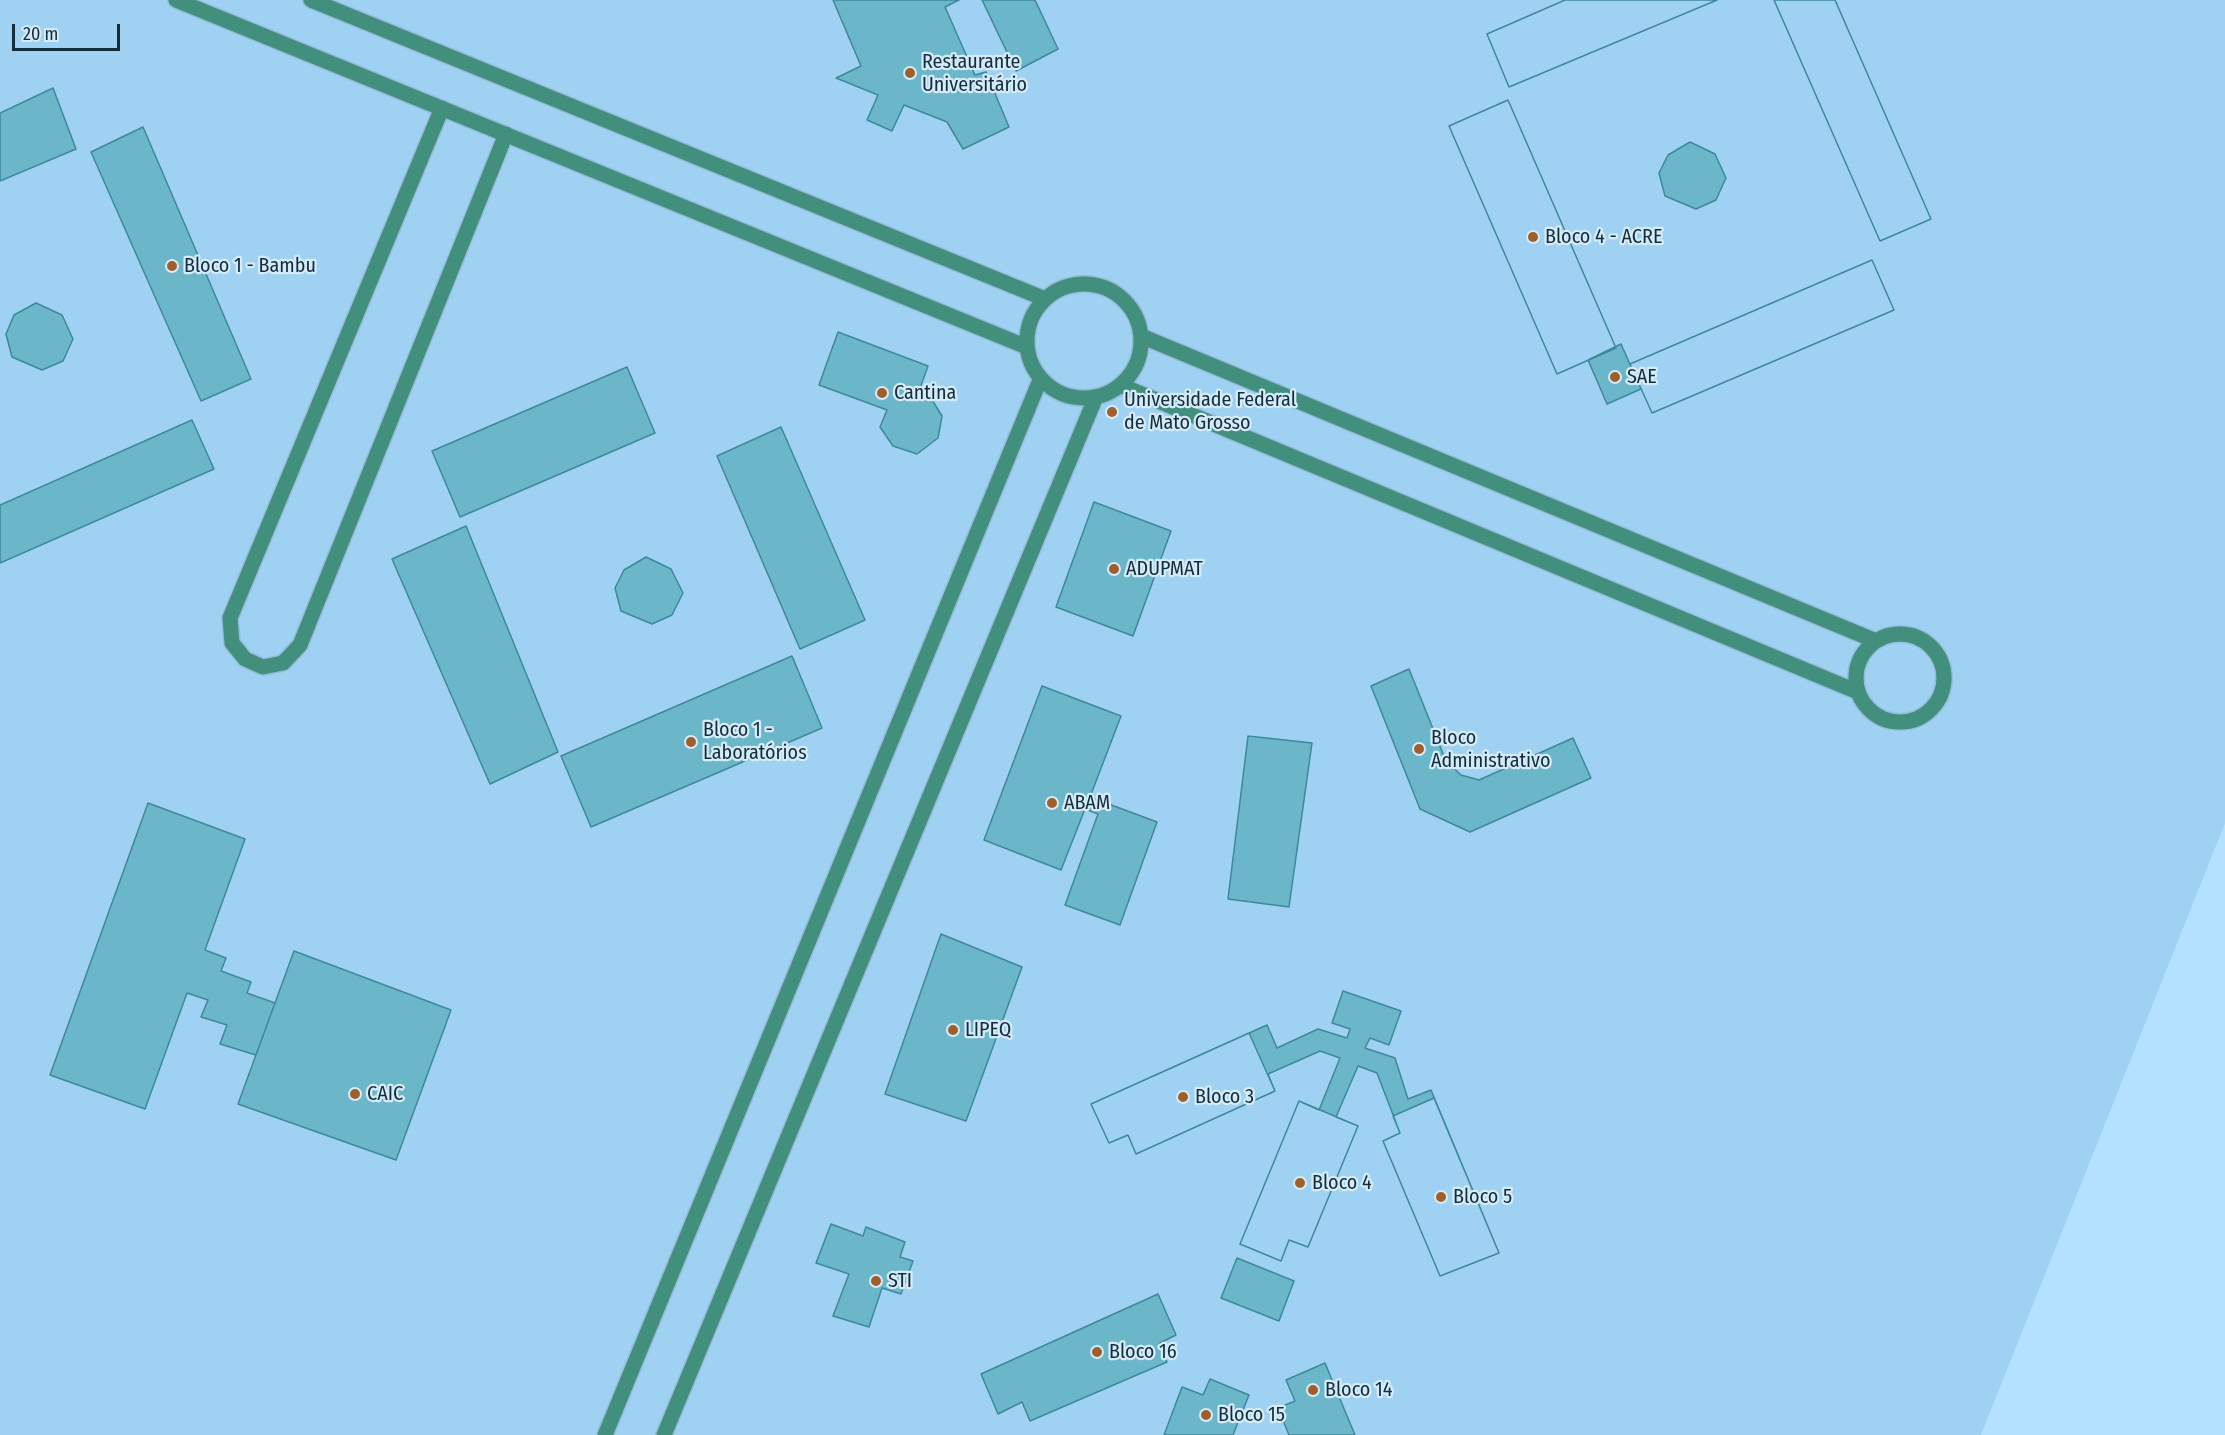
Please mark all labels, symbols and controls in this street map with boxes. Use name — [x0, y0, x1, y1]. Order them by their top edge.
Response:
scale bar — [15, 12, 123, 50]
text: 20 m — [23, 23, 58, 45]
place label: Restaurante Universitário — [922, 50, 1027, 97]
marker: Restaurante Universitário — [903, 66, 917, 80]
place label: Bloco 4 - ACRE — [1545, 225, 1662, 249]
marker: Bloco 4 - ACRE — [1526, 230, 1540, 244]
place label: Bloco 1 - Bambu — [184, 254, 316, 278]
marker: Bloco 1 - Bambu — [165, 259, 179, 273]
place label: SAE — [1627, 365, 1657, 389]
marker: SAE — [1608, 370, 1622, 384]
place label: Cantina — [894, 381, 956, 405]
marker: Cantina — [875, 386, 889, 400]
place label: Universidade Federal de Mato Grosso — [1124, 388, 1296, 435]
marker: Universidade Federal de Mato Grosso — [1105, 405, 1119, 419]
place label: ADUPMAT — [1126, 557, 1203, 581]
marker: ADUPMAT — [1107, 562, 1121, 576]
place label: Bloco 1 - Laboratórios — [703, 718, 807, 765]
place label: Bloco Administrativo — [1431, 726, 1550, 773]
marker: Bloco 1 - Laboratórios — [684, 735, 698, 749]
marker: Bloco Administrativo — [1412, 742, 1426, 756]
place label: ABAM — [1064, 791, 1110, 815]
marker: ABAM — [1045, 796, 1059, 810]
place label: LIPEQ — [965, 1018, 1011, 1042]
marker: LIPEQ — [946, 1023, 960, 1037]
place label: CAIC — [367, 1082, 403, 1106]
place label: Bloco 3 — [1195, 1085, 1254, 1109]
marker: CAIC — [348, 1087, 362, 1101]
marker: Bloco 3 — [1176, 1090, 1190, 1104]
place label: Bloco 4 — [1312, 1171, 1372, 1195]
marker: Bloco 4 — [1293, 1176, 1307, 1190]
place label: Bloco 5 — [1453, 1185, 1512, 1209]
marker: Bloco 5 — [1434, 1190, 1448, 1204]
place label: STI — [888, 1269, 912, 1293]
marker: STI — [869, 1274, 883, 1288]
place label: Bloco 16 — [1109, 1340, 1177, 1364]
marker: Bloco 16 — [1090, 1345, 1104, 1359]
place label: Bloco 14 — [1325, 1378, 1393, 1402]
marker: Bloco 14 — [1306, 1383, 1320, 1397]
place label: Bloco 15 — [1218, 1403, 1285, 1427]
marker: Bloco 15 — [1199, 1408, 1213, 1422]

